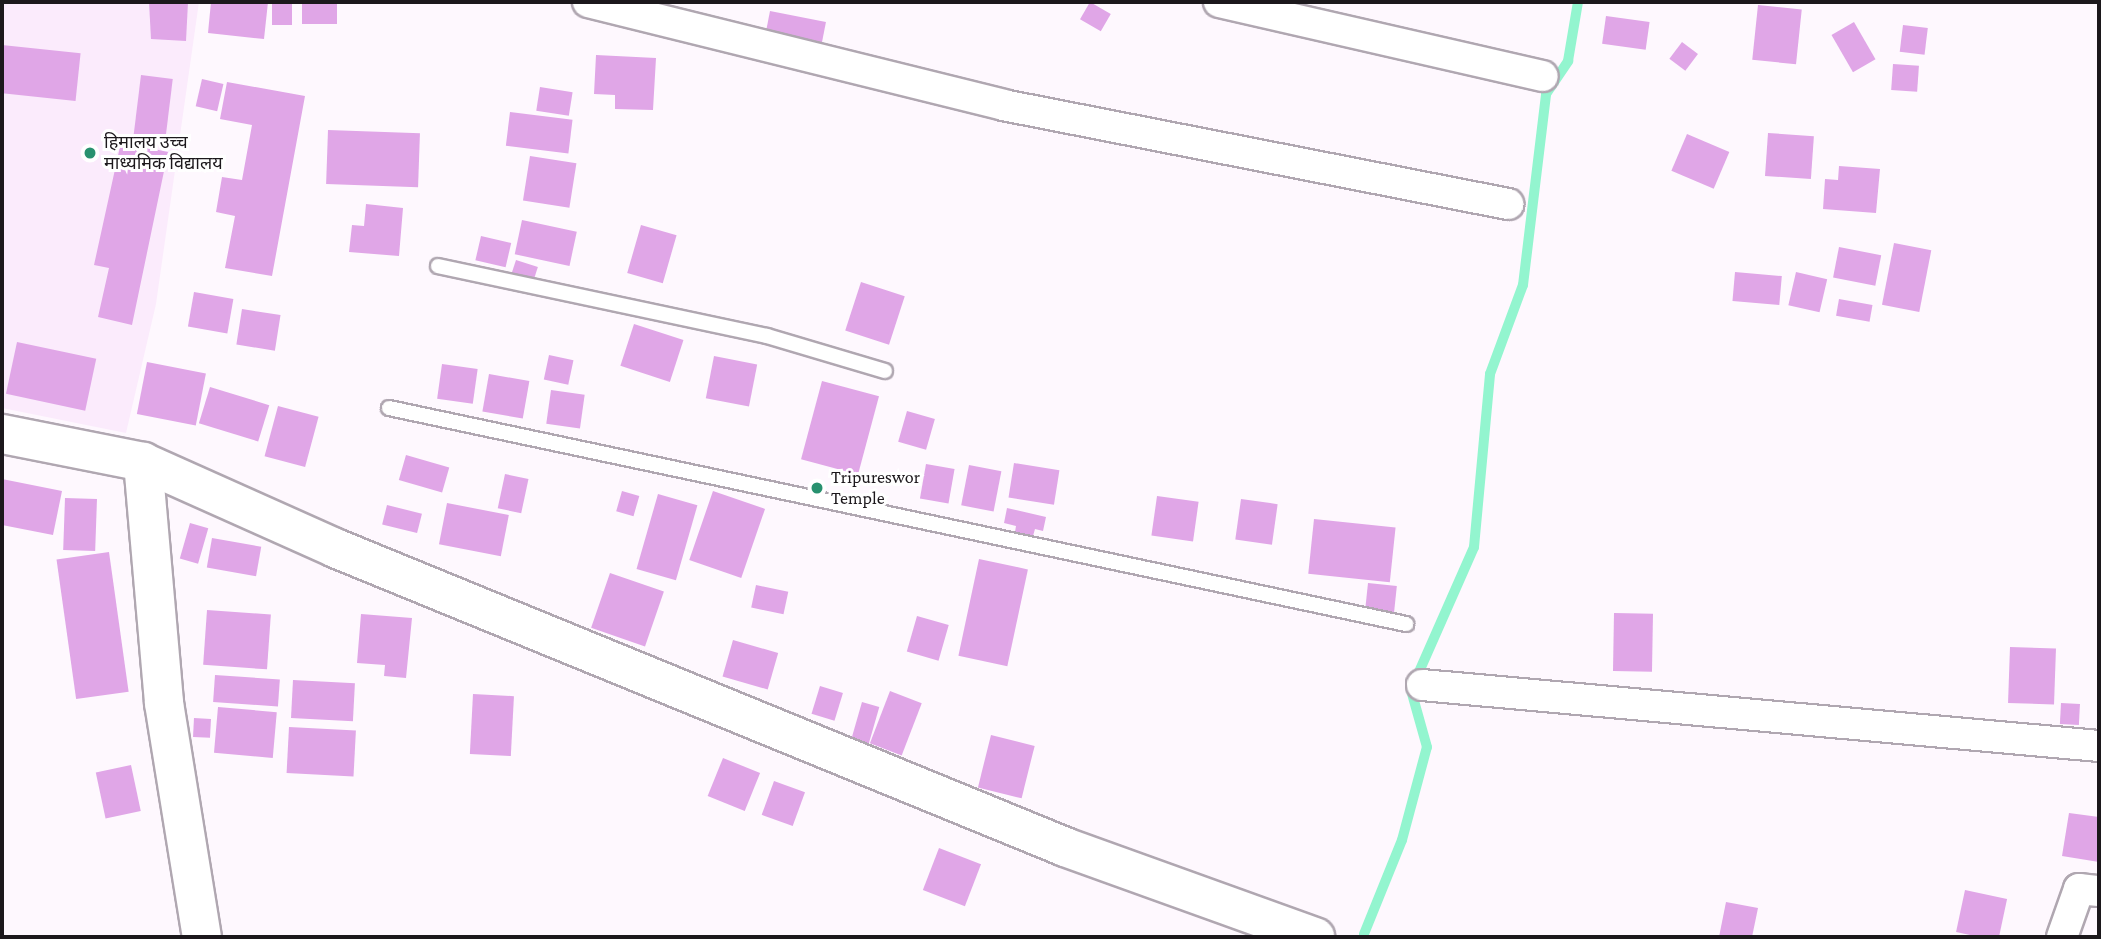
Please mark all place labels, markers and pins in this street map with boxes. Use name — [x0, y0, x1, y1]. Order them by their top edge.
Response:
place label: हिमालय उच्च माध्यमिक विद्यालय — [104, 132, 223, 174]
marker: हिमालय उच्च माध्यमिक विद्यालय — [82, 145, 98, 161]
place label: Tripureswor Temple — [831, 467, 920, 510]
marker: Tripureswor Temple — [809, 480, 825, 496]

